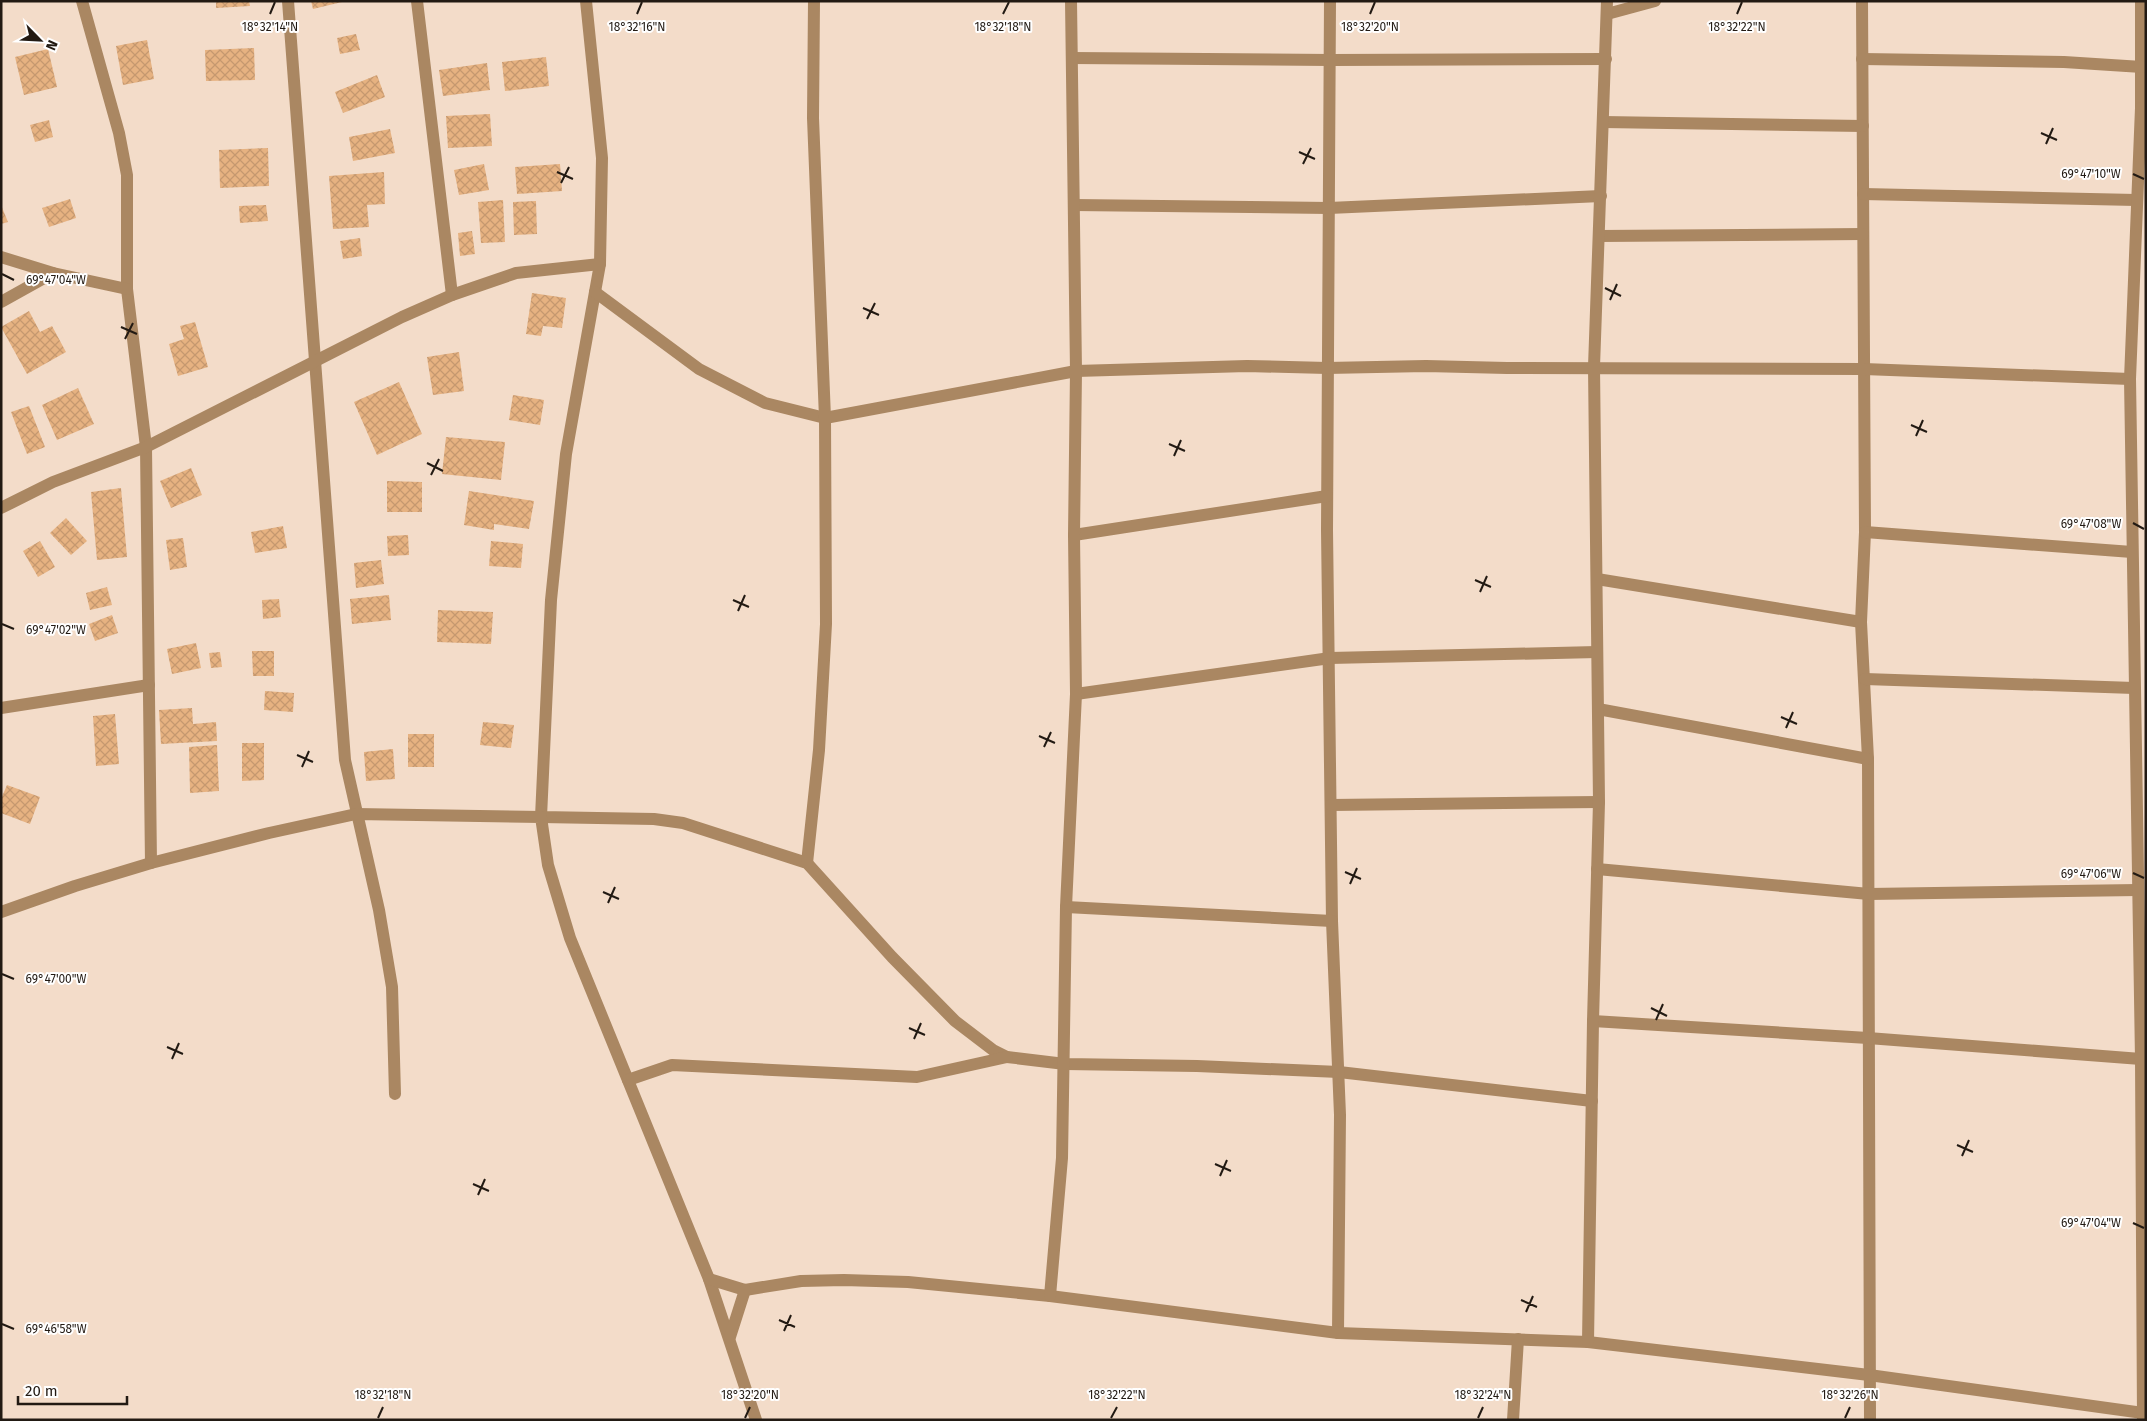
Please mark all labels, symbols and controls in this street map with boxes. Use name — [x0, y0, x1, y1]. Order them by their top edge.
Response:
north arrow — [15, 15, 65, 65]
text: 18°32'14"N — [242, 20, 298, 34]
text: 18°32'16"N — [609, 20, 665, 34]
text: 18°32'18"N — [974, 20, 1032, 34]
text: 18°32'20"N — [1341, 20, 1399, 34]
text: 18°32'22"N — [1708, 20, 1766, 34]
text: N — [42, 37, 61, 53]
text: 69°47'10"W — [2061, 167, 2121, 181]
text: 69°47'04"W — [26, 273, 86, 287]
text: 69°47'08"W — [2061, 517, 2121, 531]
text: 69°47'02"W — [26, 623, 86, 637]
text: 69°47'06"W — [2061, 867, 2121, 881]
text: 69°47'00"W — [26, 972, 86, 986]
text: 69°47'04"W — [2061, 1216, 2121, 1230]
text: 69°46'58"W — [25, 1322, 87, 1336]
scale bar — [18, 1374, 126, 1406]
text: 20 m — [25, 1382, 58, 1400]
text: 18°32'18"N — [354, 1388, 412, 1402]
text: 18°32'20"N — [721, 1388, 779, 1402]
text: 18°32'22"N — [1088, 1388, 1146, 1402]
text: 18°32'24"N — [1455, 1388, 1511, 1402]
text: 18°32'26"N — [1821, 1388, 1879, 1402]

